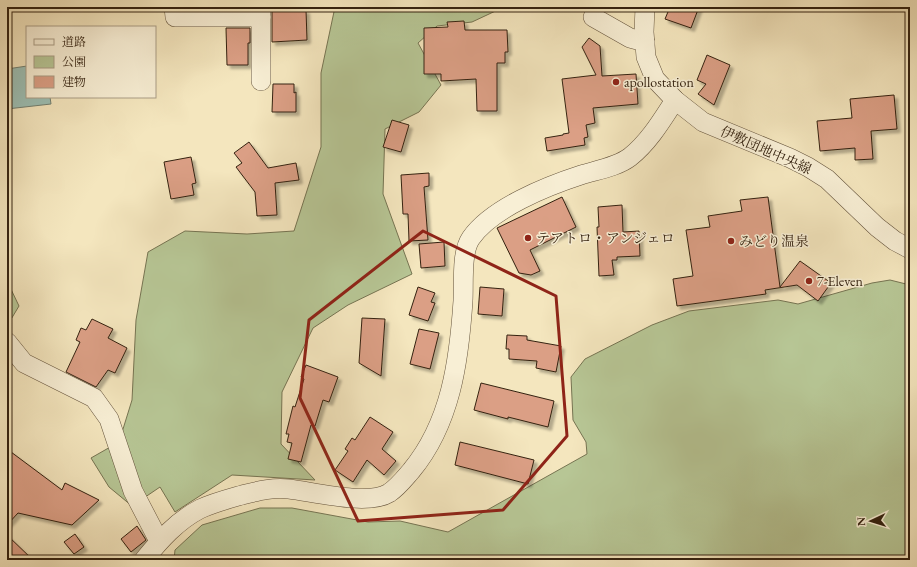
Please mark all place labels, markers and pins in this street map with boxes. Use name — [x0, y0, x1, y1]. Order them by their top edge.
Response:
place label: apollostation — [624, 73, 694, 91]
marker: apollostation — [611, 77, 621, 87]
place label: テアトロ・アンジェロ — [536, 229, 675, 247]
place label: みどり温泉 — [739, 232, 809, 250]
marker: テアトロ・アンジェロ — [523, 233, 533, 243]
marker: みどり温泉 — [726, 236, 736, 246]
place label: 7-Eleven — [817, 272, 864, 290]
marker: 7-Eleven — [804, 276, 814, 286]

